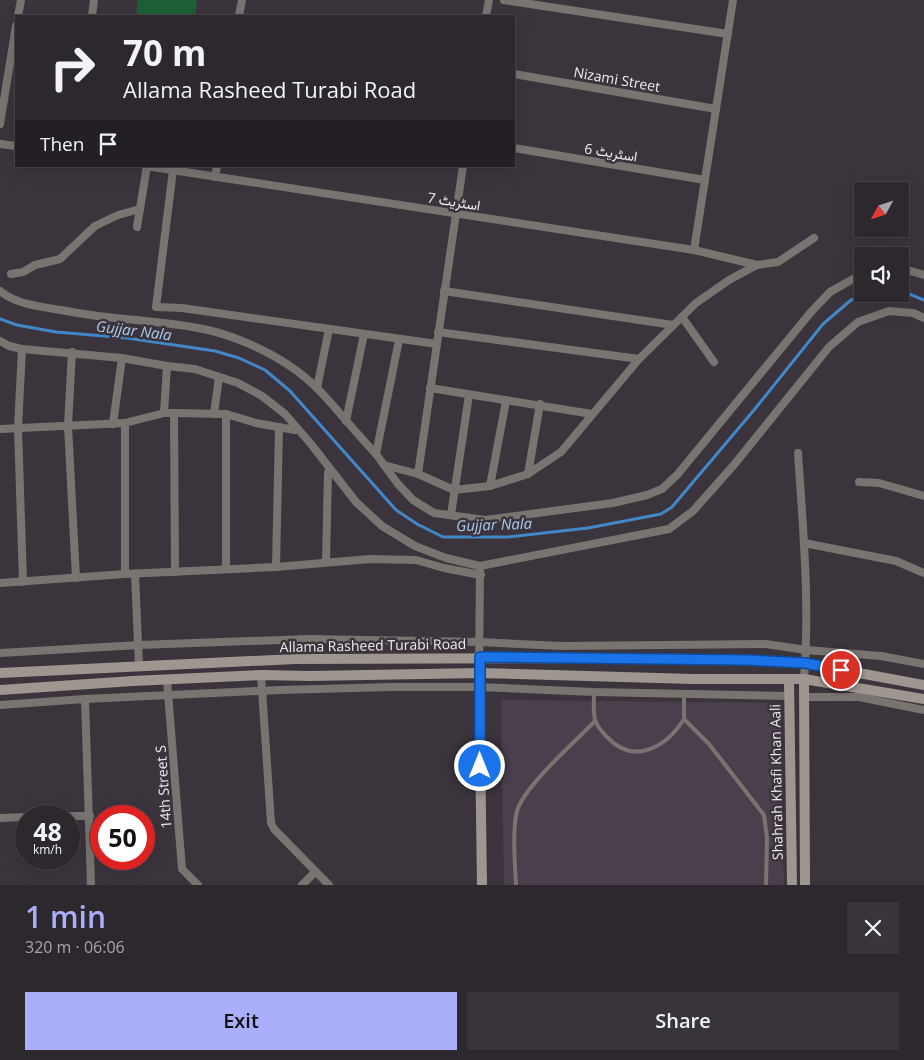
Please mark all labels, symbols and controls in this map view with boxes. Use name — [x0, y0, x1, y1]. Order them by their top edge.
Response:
text: 70 m — [123, 29, 206, 76]
icon: right — [40, 35, 105, 100]
street label: Nizami Street — [572, 62, 662, 96]
text: Allama Rasheed Turabi Road — [123, 74, 416, 104]
icon: arrive — [94, 130, 122, 158]
text: Then — [40, 131, 84, 157]
street label: اسٹریٹ 6 — [583, 138, 639, 166]
north arrow — [854, 182, 909, 238]
map controls — [854, 182, 909, 302]
street label: اسٹریٹ 7 — [426, 187, 482, 215]
button: sound — [854, 247, 909, 302]
water label: Gujjar Nala — [95, 315, 173, 345]
water label: Gujjar Nala — [456, 513, 533, 535]
street label: Allama Rasheed Turabi Road — [280, 634, 466, 656]
pin — [820, 649, 862, 691]
icon: arrive — [827, 656, 855, 684]
street label: Shahrah Khafi Khan Aali — [765, 704, 787, 860]
position arrow — [453, 739, 505, 791]
street label: 14th Street S — [151, 745, 175, 829]
speed limit sign: 50 — [90, 805, 155, 870]
text: 48 — [33, 814, 62, 848]
text: km/h — [33, 841, 62, 858]
text: 1 min — [25, 896, 106, 937]
button: close — [847, 902, 899, 954]
text: 320 m · 06:06 — [25, 936, 125, 958]
button: Exit — [25, 992, 457, 1050]
button: Share — [467, 992, 899, 1050]

